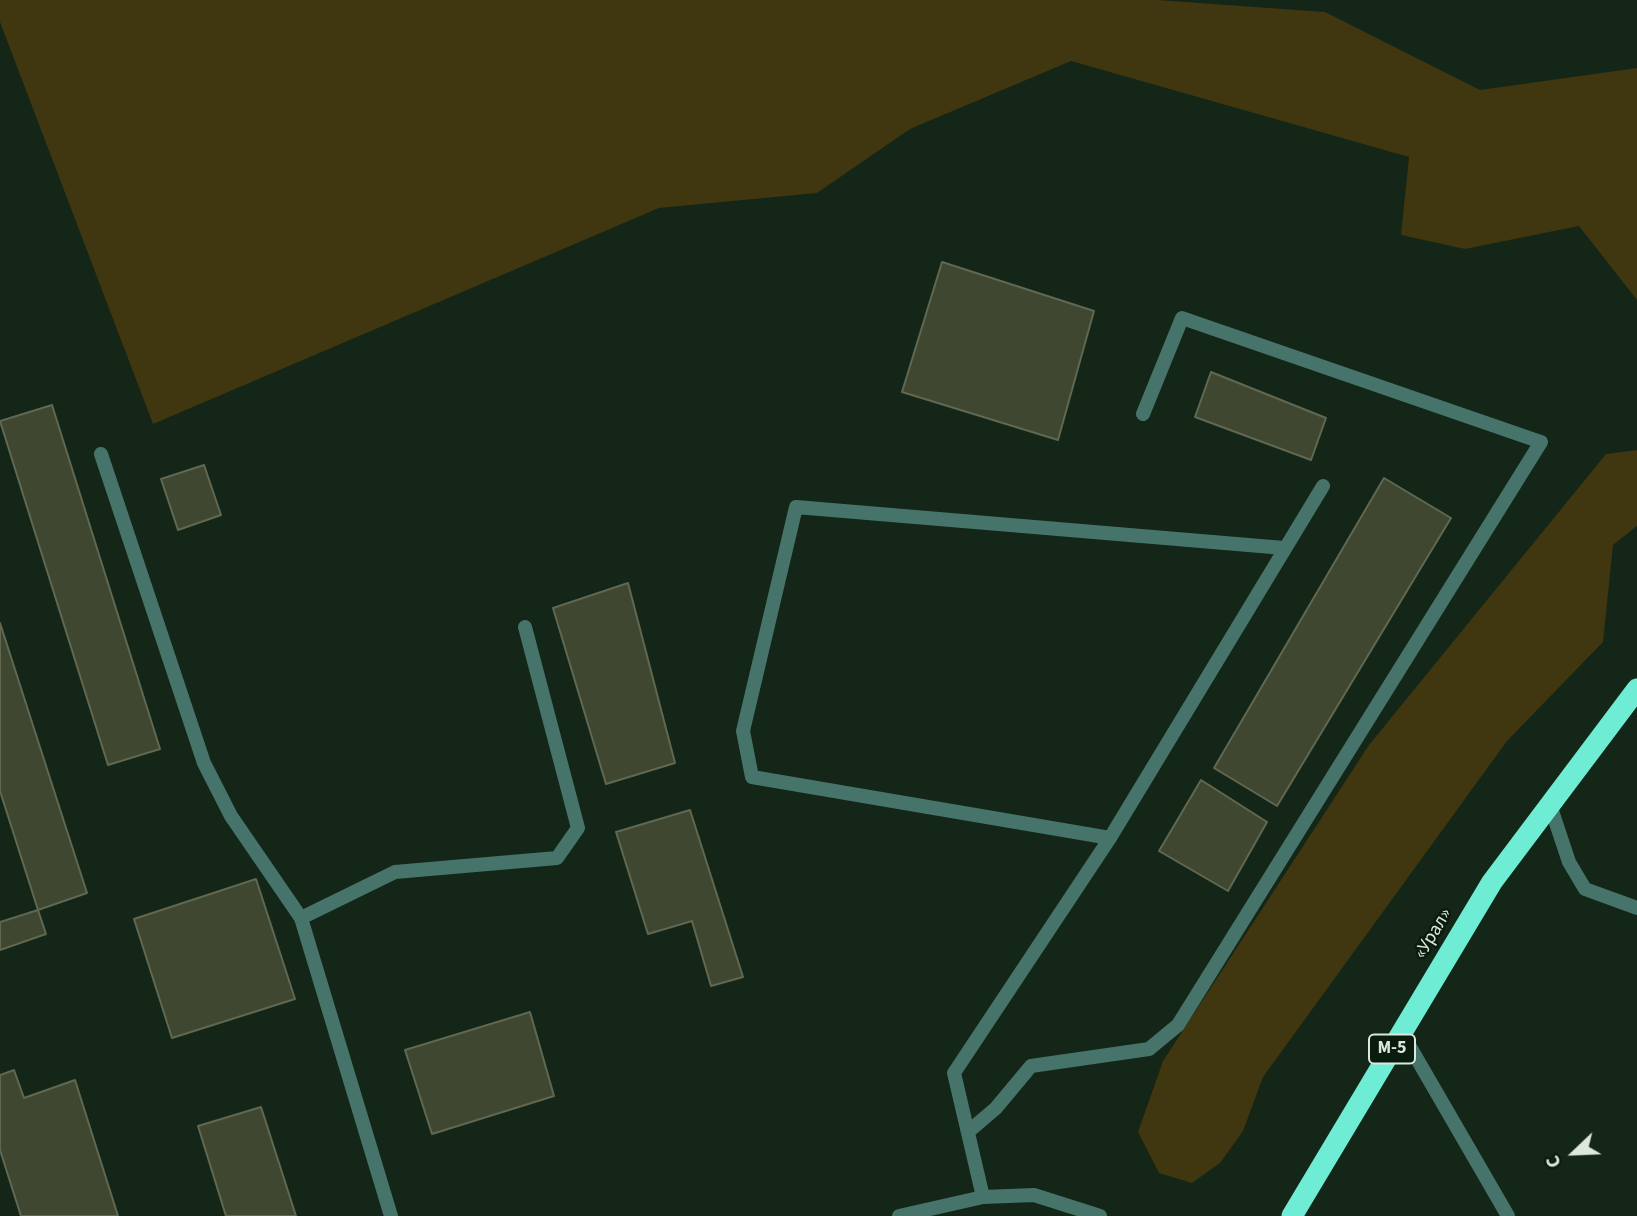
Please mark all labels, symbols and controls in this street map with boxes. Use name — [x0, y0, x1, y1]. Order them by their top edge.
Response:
street label: «Урал» — [1410, 905, 1458, 963]
road number: М-5 — [1369, 1034, 1415, 1064]
north arrow — [1539, 1118, 1609, 1188]
text: С — [1540, 1151, 1569, 1172]

